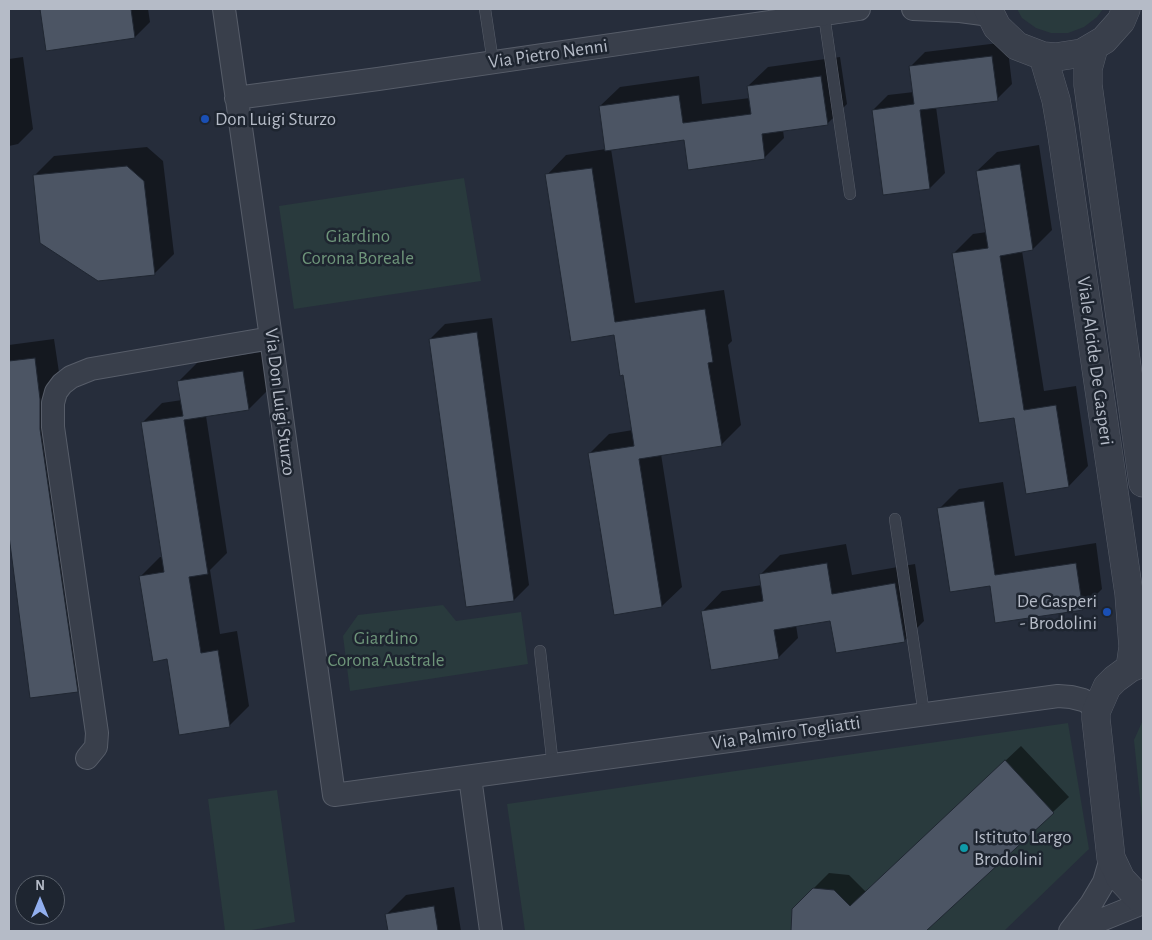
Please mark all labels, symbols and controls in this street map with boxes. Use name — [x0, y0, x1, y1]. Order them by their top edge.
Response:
street label: Via Pietro Nenni — [487, 34, 609, 74]
place label: Don Luigi Sturzo — [215, 108, 336, 130]
marker: Don Luigi Sturzo — [199, 113, 211, 125]
park label: Giardino Corona Boreale — [302, 225, 414, 269]
street label: Viale Alcide De Gasperi — [1072, 275, 1118, 447]
street label: Via Don Luigi Sturzo — [260, 327, 300, 477]
place label: De Gasperi - Brodolini — [1017, 590, 1097, 634]
marker: De Gasperi - Brodolini — [1101, 606, 1113, 618]
park label: Giardino Corona Australe — [327, 627, 445, 671]
street label: Via Palmiro Togliatti — [710, 711, 862, 755]
place label: Istituto Largo Brodolini — [974, 826, 1072, 870]
marker: Istituto Largo Brodolini — [958, 842, 970, 854]
north arrow — [15, 875, 65, 925]
text: N — [35, 879, 45, 893]

